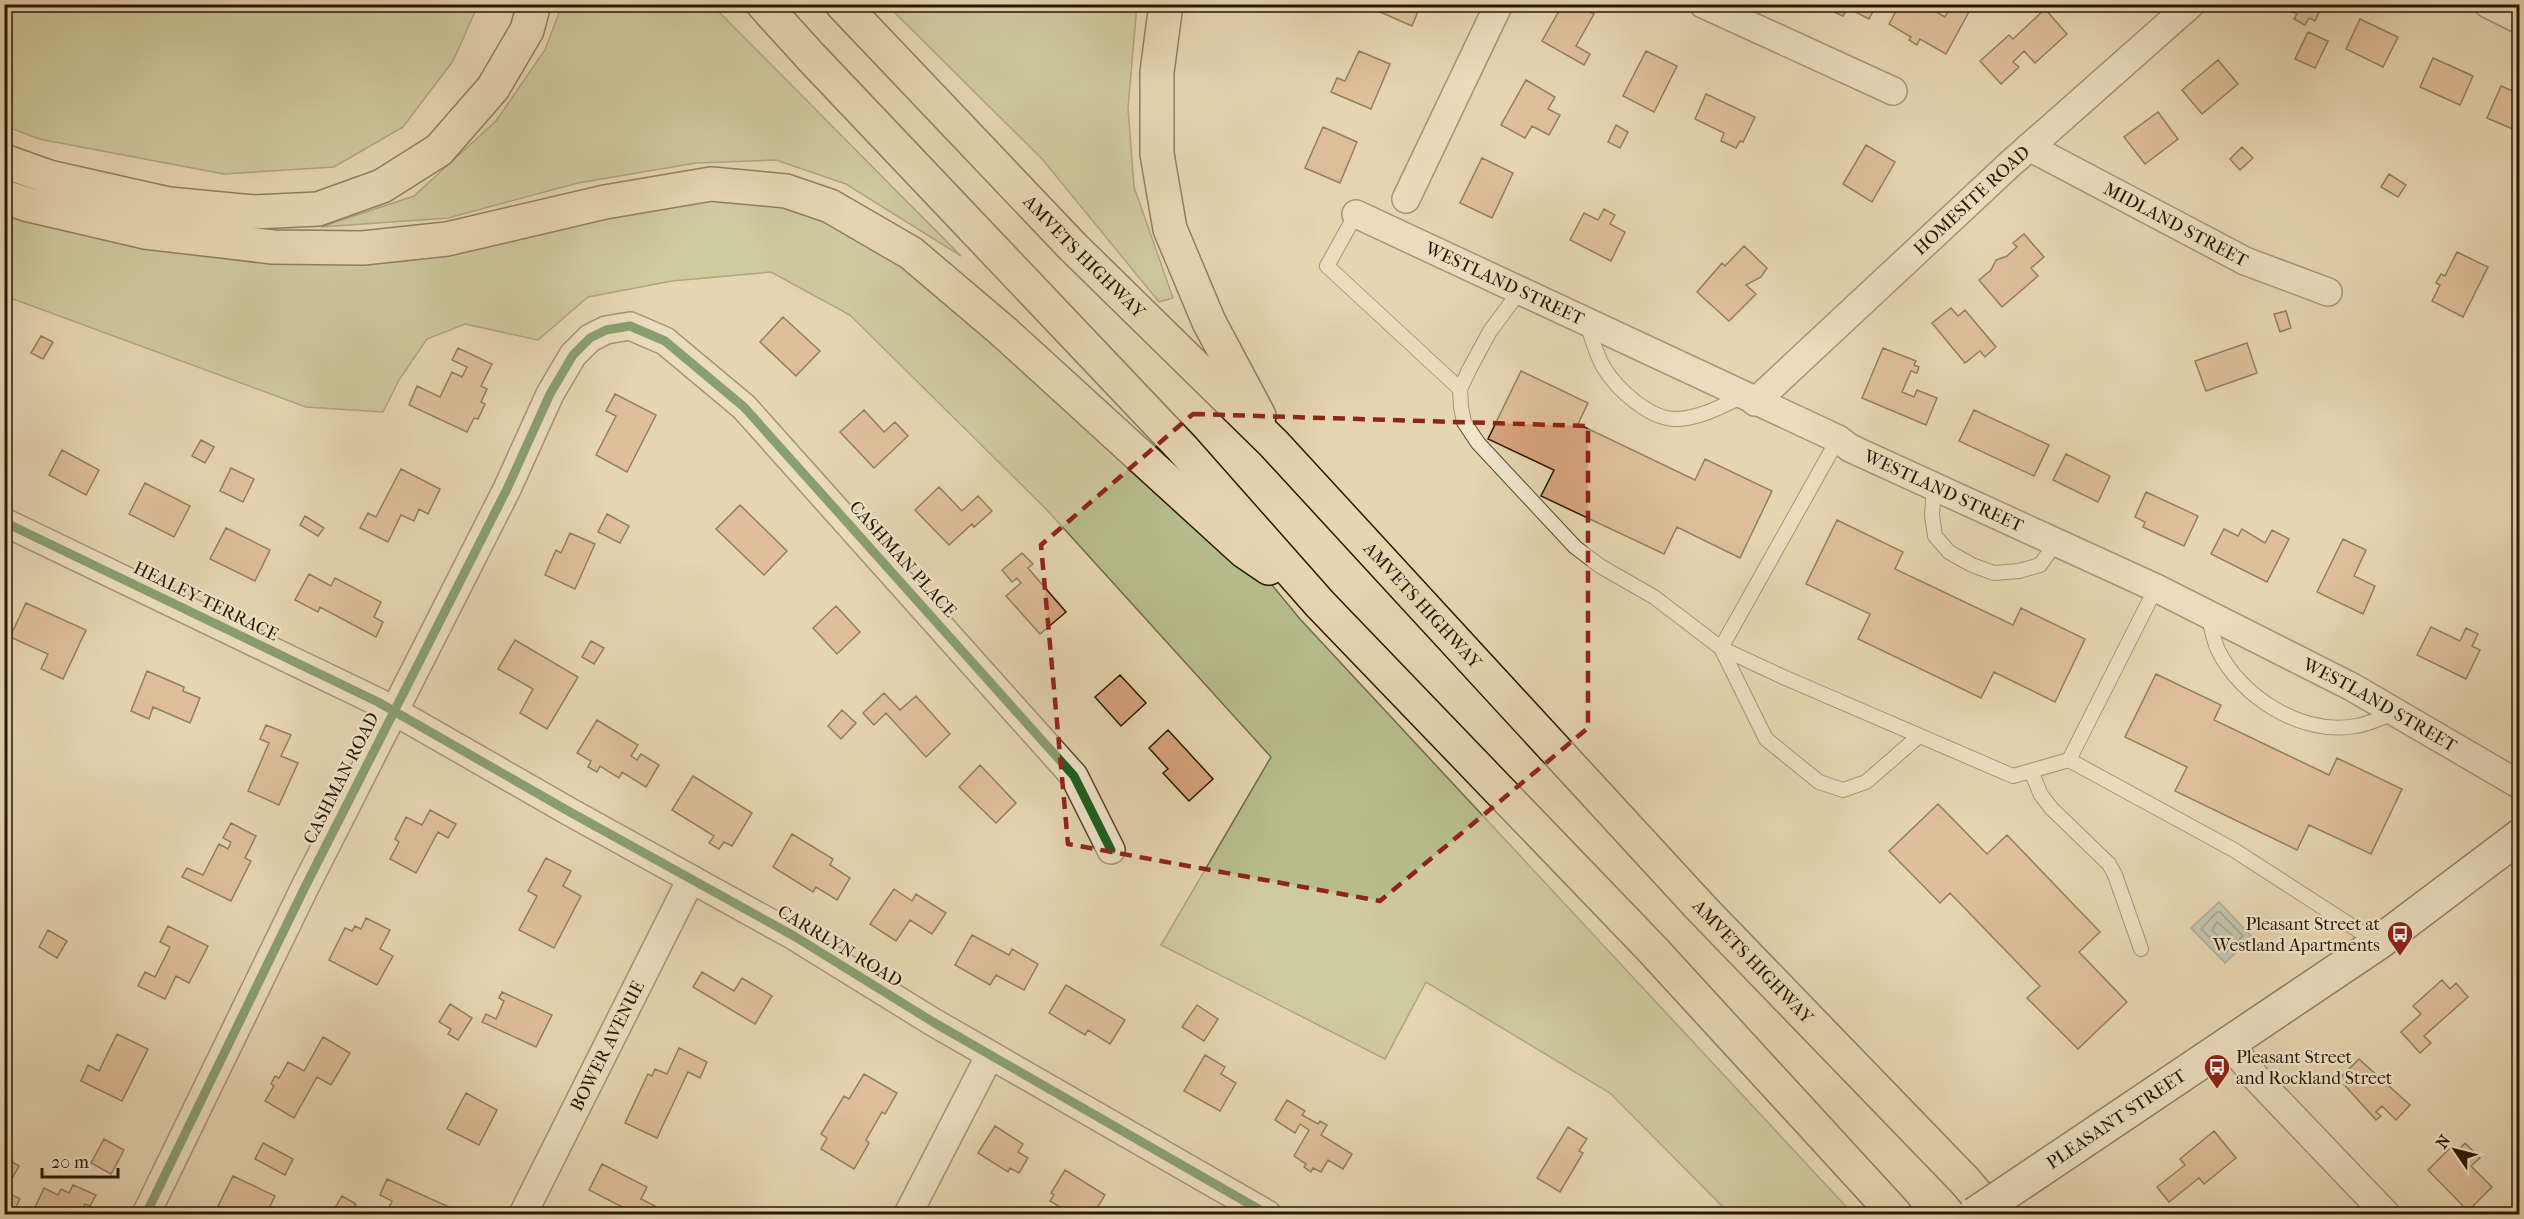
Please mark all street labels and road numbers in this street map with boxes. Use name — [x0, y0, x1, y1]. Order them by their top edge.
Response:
street label: HOMESITE ROAD — [1909, 142, 2034, 260]
street label: MIDLAND STREET — [2100, 178, 2252, 272]
street label: AMVETS HIGHWAY — [1018, 191, 1150, 323]
street label: WESTLAND STREET — [1421, 237, 1588, 330]
street label: WESTLAND STREET — [1860, 445, 2027, 537]
street label: CASHMAN PLACE — [845, 497, 960, 622]
street label: AMVETS HIGHWAY — [1358, 537, 1486, 674]
street label: HEALEY TERRACE — [130, 557, 282, 646]
street label: WESTLAND STREET — [2298, 654, 2461, 757]
street label: CASHMAN ROAD — [299, 709, 384, 848]
street label: AMVETS HIGHWAY — [1687, 895, 1818, 1029]
street label: CARRLYN ROAD — [774, 901, 906, 992]
street label: BOWER AVENUE — [566, 978, 649, 1115]
street label: PLEASANT STREET — [2043, 1065, 2191, 1174]

